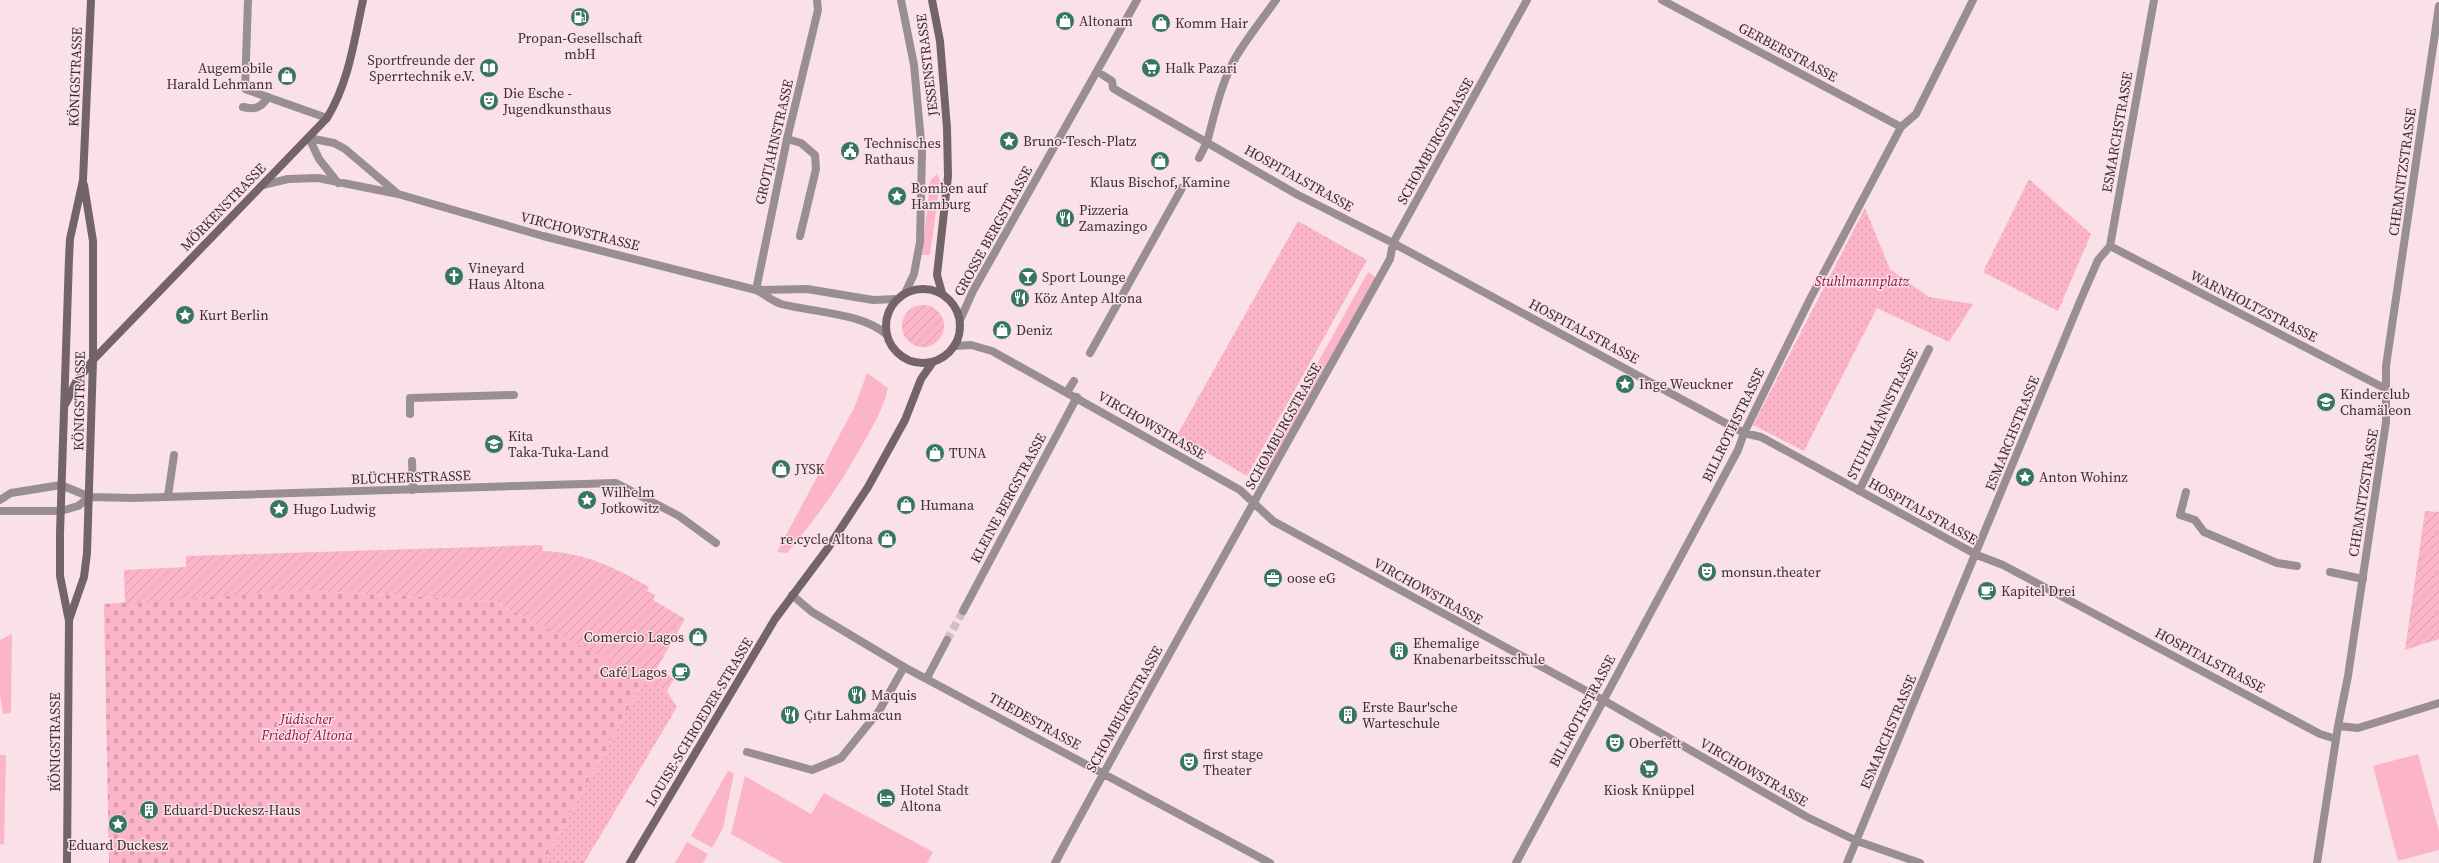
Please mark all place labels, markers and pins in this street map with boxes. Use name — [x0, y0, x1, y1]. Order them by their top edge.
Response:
fuel station icon: Propan-Gesellschaft mbH — [569, 6, 591, 28]
shop icon: Altonam — [1054, 10, 1076, 32]
place label: Altonam — [1079, 11, 1133, 31]
shop icon: Komm Hair — [1150, 12, 1172, 34]
place label: Komm Hair — [1175, 13, 1248, 33]
place label: Propan-Gesellschaft mbH — [517, 28, 643, 64]
place label: Sportfreunde der Sperrtechnik e.V. — [368, 50, 475, 86]
library icon: Sportfreunde der Sperrtechnik e.V. — [478, 57, 500, 79]
supermarket icon: Halk Pazari — [1140, 57, 1162, 79]
place label: Augemobile Harald Lehmann — [167, 58, 274, 94]
place label: Halk Pazari — [1165, 58, 1237, 78]
shop icon: Augemobile Harald Lehmann — [276, 65, 298, 87]
place label: Die Esche - Jugendkunsthaus — [502, 83, 611, 119]
theatre icon: Die Esche - Jugendkunsthaus — [478, 90, 500, 112]
place icon: Bruno-Tesch-Platz — [998, 130, 1020, 152]
place label: Bruno-Tesch-Platz — [1023, 131, 1137, 151]
place label: Technisches Rathaus — [864, 133, 941, 169]
public building icon: Technisches Rathaus — [839, 140, 861, 162]
shop icon: Klaus Bischof, Kamine — [1149, 150, 1171, 172]
place label: Klaus Bischof, Kamine — [1090, 172, 1230, 192]
place label: Bomben auf Hamburg — [911, 178, 988, 214]
place icon: Bomben auf Hamburg — [886, 185, 908, 207]
place label: Pizzeria Zamazingo — [1079, 200, 1148, 236]
restaurant icon: Pizzeria Zamazingo — [1054, 207, 1076, 229]
place label: Vineyard Haus Altona — [468, 258, 546, 294]
church icon: Vineyard Haus Altona — [443, 265, 465, 287]
bar icon: Sport Lounge — [1017, 266, 1039, 288]
place label: Sport Lounge — [1042, 267, 1126, 287]
restaurant icon: Köz Antep Altona — [1009, 287, 1031, 309]
place label: Köz Antep Altona — [1034, 288, 1143, 308]
place icon: Kurt Berlin — [174, 304, 196, 326]
place label: Kurt Berlin — [199, 305, 269, 325]
shop icon: Deniz — [991, 319, 1013, 341]
place label: Deniz — [1016, 320, 1053, 340]
place icon: Inge Weuckner — [1614, 373, 1636, 395]
place label: Inge Weuckner — [1639, 374, 1733, 394]
place label: Kinderclub Chamäleon — [2340, 384, 2412, 420]
school or university icon: Kinderclub Chamäleon — [2315, 391, 2337, 413]
place label: Kita Taka-Tuka-Land — [508, 426, 609, 462]
school or university icon: Kita Taka-Tuka-Land — [483, 433, 505, 455]
shop icon: TUNA — [924, 442, 946, 464]
place label: TUNA — [949, 443, 987, 463]
shop icon: JYSK — [770, 458, 792, 480]
place label: JYSK — [794, 459, 826, 479]
place icon: Anton Wohinz — [2014, 466, 2036, 488]
place label: Anton Wohinz — [2039, 467, 2128, 487]
place label: Wilhelm Jotkowitz — [600, 482, 660, 518]
place icon: Wilhelm Jotkowitz — [576, 489, 598, 511]
shop icon: Humana — [895, 494, 917, 516]
place label: Humana — [920, 495, 975, 515]
place icon: Hugo Ludwig — [268, 498, 290, 520]
place label: Hugo Ludwig — [293, 499, 376, 519]
shop icon: re.cycle Altona — [876, 528, 898, 550]
place label: re.cycle Altona — [780, 529, 874, 549]
theatre icon: monsun.theater — [1696, 561, 1718, 583]
place label: monsun.theater — [1721, 562, 1821, 582]
office icon: oose eG — [1262, 567, 1284, 589]
place label: oose eG — [1287, 568, 1336, 588]
cafe icon: Kapitel Drei — [1976, 580, 1998, 602]
place label: Kapitel Drei — [2001, 581, 2075, 601]
shop icon: Comercio Lagos — [687, 626, 709, 648]
place label: Comercio Lagos — [584, 627, 684, 647]
place label: Ehemalige Knabenarbeitsschule — [1413, 633, 1545, 669]
building icon: Ehemalige Knabenarbeitsschule — [1388, 640, 1410, 662]
cafe icon: Café Lagos — [670, 661, 692, 683]
place label: Café Lagos — [600, 662, 667, 682]
restaurant icon: Maquis — [846, 684, 868, 706]
place label: Maquis — [871, 685, 917, 705]
place label: Erste Baur'sche Warteschule — [1362, 697, 1458, 733]
restaurant icon: Çıtır Lahmacun — [779, 704, 801, 726]
building icon: Erste Baur'sche Warteschule — [1337, 704, 1359, 726]
place label: Çıtır Lahmacun — [804, 705, 903, 725]
theatre icon: Oberfett — [1604, 732, 1626, 754]
place label: Oberfett — [1629, 733, 1682, 753]
place label: first stage Theater — [1203, 744, 1263, 780]
theatre icon: first stage Theater — [1178, 751, 1200, 773]
supermarket icon: Kiosk Knüppel — [1638, 758, 1660, 780]
place label: Hotel Stadt Altona — [900, 780, 969, 816]
place label: Kiosk Knüppel — [1603, 780, 1695, 800]
hotel icon: Hotel Stadt Altona — [875, 787, 897, 809]
building icon: Eduard-Duckesz-Haus — [138, 799, 160, 821]
place label: Eduard-Duckesz-Haus — [163, 800, 301, 820]
place icon: Eduard Duckesz — [107, 813, 129, 835]
place label: Eduard Duckesz — [68, 835, 169, 855]

